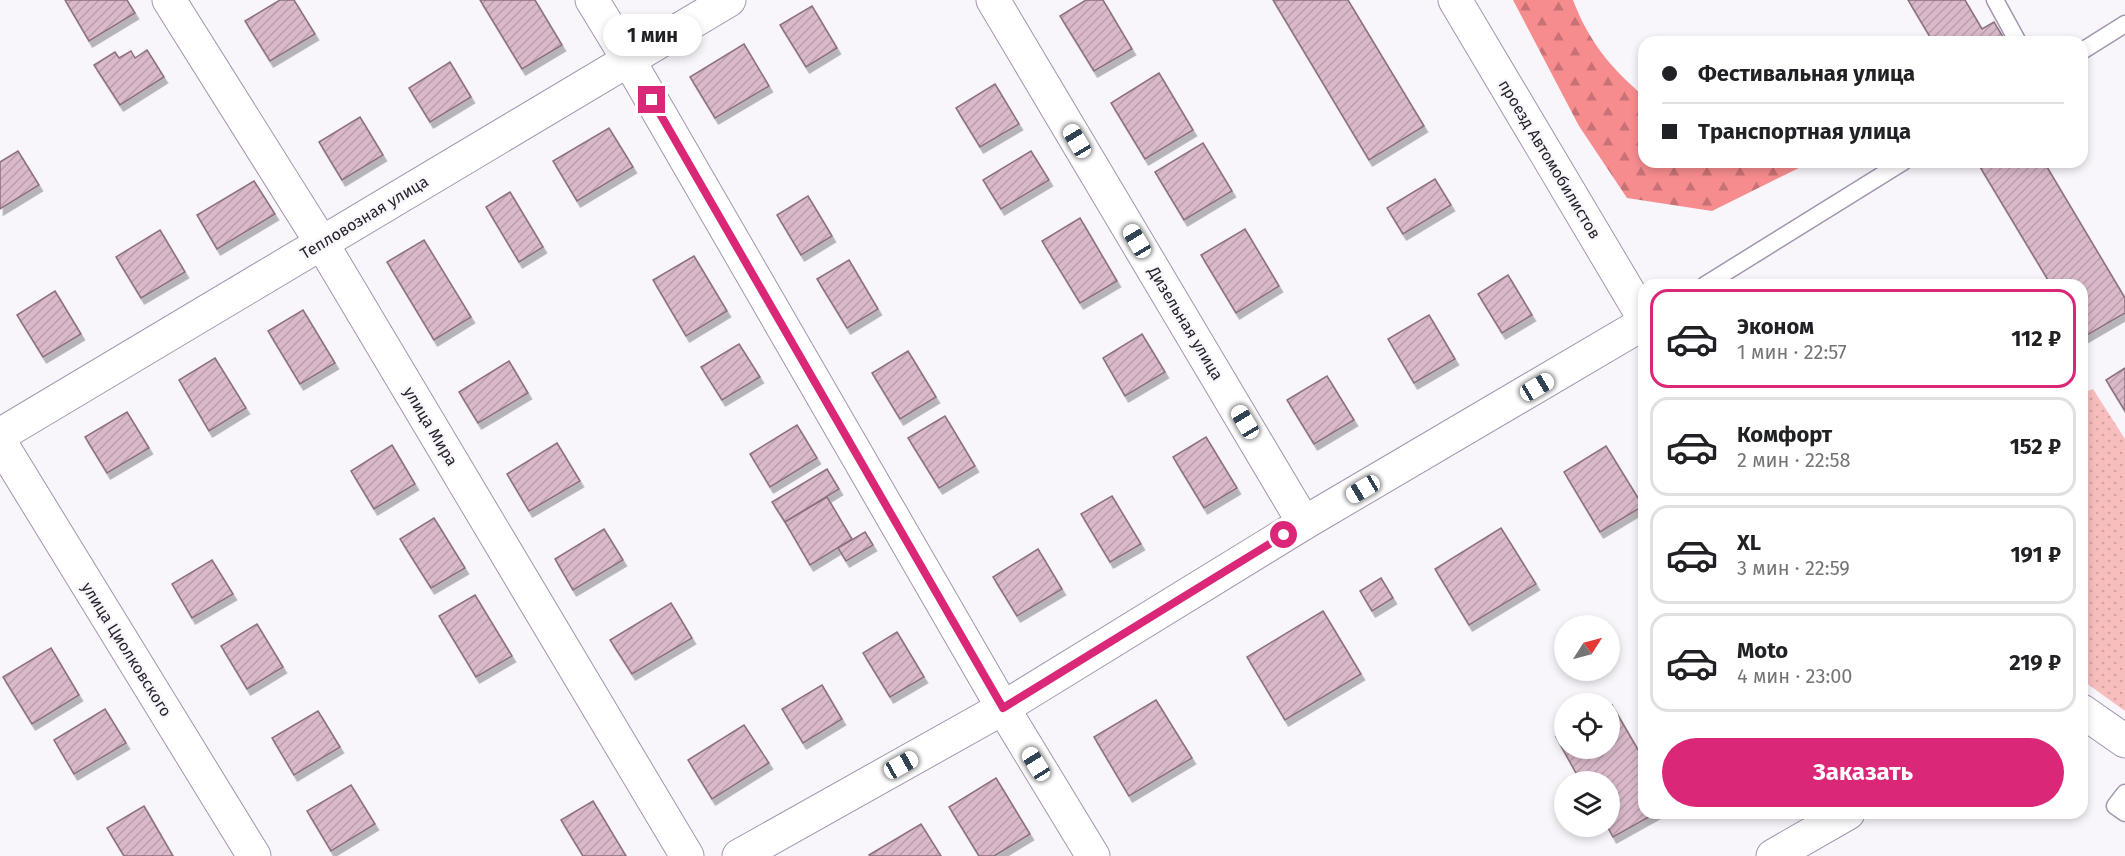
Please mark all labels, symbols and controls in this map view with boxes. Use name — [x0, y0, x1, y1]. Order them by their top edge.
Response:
callout: 1 мин — [602, 13, 702, 55]
text: 1 мин — [627, 23, 678, 47]
text: Фестивальная улица — [1698, 60, 1915, 87]
street label: проезд Автомобилистов — [1494, 76, 1605, 242]
route end — [638, 86, 665, 113]
text: Транспортная улица — [1698, 118, 1911, 145]
car — [1060, 121, 1094, 161]
street label: Тепловозная улица — [297, 172, 432, 263]
car — [1120, 221, 1154, 261]
street label: Дизельная улица — [1144, 262, 1227, 384]
icon: car — [1665, 312, 1719, 366]
text: Эконом — [1737, 313, 1814, 340]
text: 112 ₽ — [2011, 325, 2061, 352]
text: 1 мин · 22:57 — [1737, 340, 1847, 364]
car — [1517, 370, 1557, 404]
street label: улица Мира — [400, 383, 462, 469]
car — [1228, 402, 1262, 442]
icon: car — [1665, 420, 1719, 474]
text: Комфорт — [1737, 421, 1832, 448]
text: 152 ₽ — [2010, 433, 2061, 460]
text: 2 мин · 22:58 — [1737, 448, 1851, 472]
car — [1343, 472, 1383, 506]
route start — [1270, 521, 1297, 548]
icon: car — [1665, 528, 1719, 582]
text: XL — [1737, 529, 1761, 556]
text: 191 ₽ — [2010, 541, 2061, 568]
text: 3 мин · 22:59 — [1737, 556, 1850, 580]
street label: улица Циолковского — [77, 579, 176, 720]
north arrow — [1554, 615, 1620, 681]
map controls — [1554, 615, 1620, 837]
icon: car — [1665, 636, 1719, 690]
text: Moto — [1737, 637, 1788, 664]
text: 219 ₽ — [2009, 649, 2061, 676]
text: 4 мин · 23:00 — [1737, 664, 1853, 688]
button: locate — [1554, 693, 1620, 759]
button: Заказать — [1662, 738, 2064, 807]
car — [1019, 744, 1053, 784]
car — [881, 748, 921, 782]
button: layers — [1554, 771, 1620, 837]

